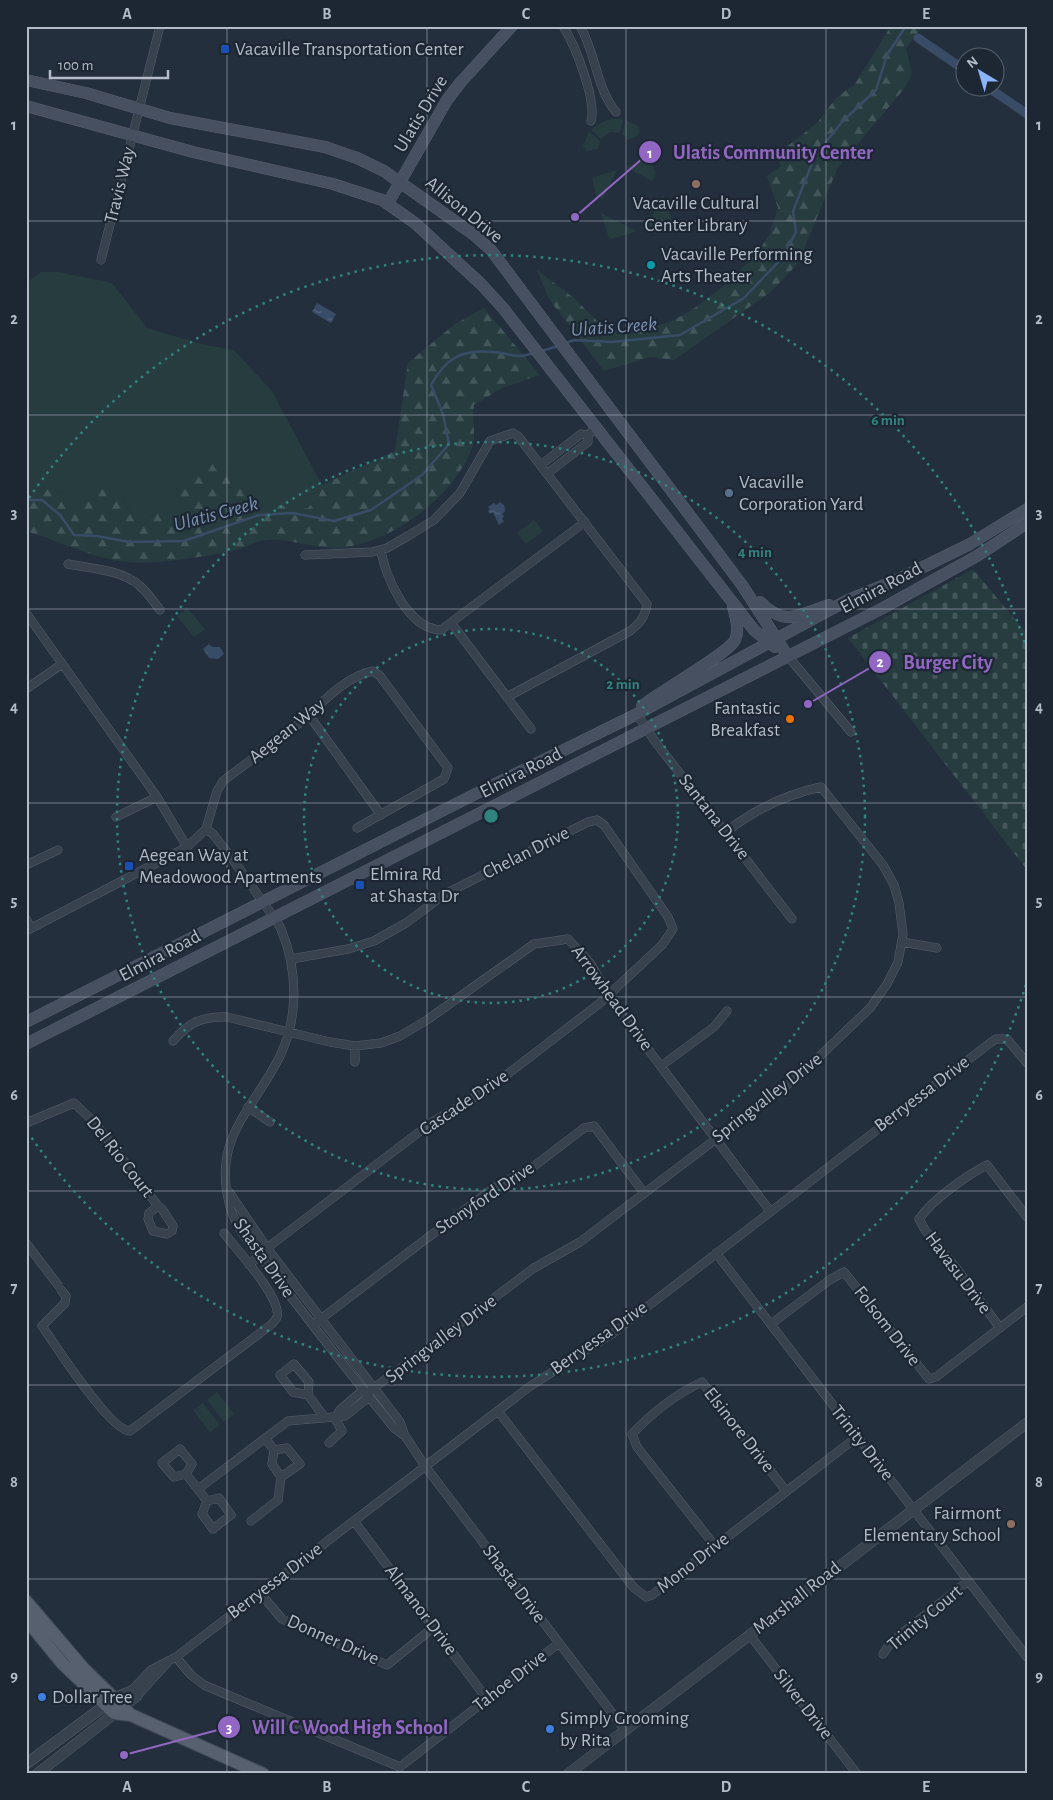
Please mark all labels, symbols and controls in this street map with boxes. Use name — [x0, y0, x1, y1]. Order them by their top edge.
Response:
text: A — [122, 6, 132, 22]
text: B — [322, 6, 332, 22]
text: C — [522, 6, 531, 22]
text: D — [721, 6, 732, 22]
text: E — [922, 6, 930, 22]
place label: Vacaville Transportation Center — [235, 40, 464, 59]
marker: Vacaville Transportation Center — [219, 43, 231, 55]
scale bar — [50, 48, 168, 80]
north arrow — [956, 48, 1006, 98]
text: N — [964, 54, 981, 71]
text: 100 m — [58, 58, 93, 73]
street label: Ulatis Drive — [391, 72, 451, 156]
text: 1 — [11, 117, 17, 133]
text: 1 — [1036, 117, 1042, 133]
callout: Ulatis Community Center — [638, 135, 883, 170]
text: Ulatis Community Center — [673, 143, 873, 163]
street label: Travis Way — [101, 145, 139, 225]
text: 1 — [647, 146, 653, 161]
street label: Allison Drive — [422, 173, 506, 247]
marker: Vacaville Cultural Center Library — [690, 178, 702, 190]
place label: Vacaville Cultural Center Library — [632, 194, 760, 235]
place label: Vacaville Performing Arts Theater — [661, 245, 813, 286]
marker: Vacaville Performing Arts Theater — [645, 259, 657, 271]
text: 2 — [10, 311, 18, 327]
text: 2 — [1035, 311, 1043, 327]
water label: Ulatis Creek — [570, 314, 658, 340]
text: 6 min — [871, 413, 905, 428]
place label: Vacaville Corporation Yard — [739, 473, 864, 514]
marker: Vacaville Corporation Yard — [723, 487, 735, 499]
water label: Ulatis Creek — [172, 493, 260, 535]
text: 3 — [11, 505, 18, 521]
text: 3 — [1036, 505, 1043, 521]
text: 4 min — [738, 545, 772, 560]
street label: Elmira Road — [837, 559, 925, 617]
callout: Burger City — [868, 645, 1002, 680]
text: Burger City — [903, 653, 993, 673]
text: 2 — [876, 655, 884, 670]
text: 2 min — [606, 677, 640, 692]
street label: Aegean Way — [246, 695, 328, 767]
text: 4 — [10, 699, 18, 715]
place label: Fantastic Breakfast — [710, 699, 780, 740]
text: 4 — [1035, 699, 1043, 715]
marker: Fantastic Breakfast — [784, 713, 796, 725]
street label: Elmira Road — [477, 744, 565, 802]
street label: Santana Drive — [675, 771, 753, 863]
centre of rings — [482, 807, 500, 825]
street label: Chelan Drive — [480, 823, 572, 883]
place label: Aegean Way at Meadowood Apartments — [139, 846, 322, 887]
marker: Aegean Way at Meadowood Apartments — [123, 860, 135, 872]
place label: Elmira Rd at Shasta Dr — [370, 865, 459, 906]
marker: Elmira Rd at Shasta Dr — [354, 879, 366, 891]
text: 5 — [11, 893, 18, 909]
text: 5 — [1036, 893, 1043, 909]
street label: Elmira Road — [116, 927, 204, 985]
street label: Arrowhead Drive — [568, 942, 656, 1054]
street label: Springvalley Drive — [708, 1049, 826, 1147]
street label: Berryessa Drive — [871, 1052, 973, 1136]
street label: Cascade Drive — [416, 1066, 512, 1140]
text: 6 — [10, 1087, 18, 1103]
text: 6 — [1035, 1087, 1043, 1103]
street label: Del Rio Court — [83, 1113, 157, 1201]
street label: Stonyford Drive — [432, 1158, 538, 1238]
street label: Shasta Drive — [230, 1215, 298, 1301]
street label: Havasu Drive — [921, 1229, 995, 1317]
text: 7 — [11, 1280, 18, 1296]
text: 7 — [1036, 1280, 1043, 1296]
street label: Folsom Drive — [850, 1282, 924, 1370]
street label: Springvalley Drive — [382, 1291, 500, 1387]
street label: Berryessa Drive — [547, 1298, 651, 1378]
street label: Elsinore Drive — [700, 1384, 778, 1476]
street label: Trinity Drive — [827, 1402, 897, 1484]
text: 8 — [10, 1474, 18, 1490]
text: 8 — [1035, 1474, 1043, 1490]
place label: Fairmont Elementary School — [863, 1504, 1001, 1545]
marker: Fairmont Elementary School — [1005, 1518, 1017, 1530]
street label: Mono Drive — [653, 1529, 733, 1597]
street label: Berryessa Drive — [224, 1539, 326, 1623]
street label: Shasta Drive — [479, 1542, 549, 1626]
street label: Marshall Road — [750, 1558, 845, 1638]
street label: Almanor Drive — [381, 1561, 461, 1659]
street label: Trinity Court — [884, 1581, 966, 1655]
street label: Donner Drive — [284, 1611, 382, 1669]
street label: Tahoe Drive — [470, 1647, 550, 1715]
street label: Silver Drive — [770, 1665, 836, 1743]
text: 9 — [10, 1668, 18, 1684]
text: 9 — [1035, 1668, 1043, 1684]
place label: Dollar Tree — [52, 1688, 133, 1707]
marker: Dollar Tree — [36, 1691, 48, 1703]
place label: Simply Grooming by Rita — [560, 1709, 690, 1750]
callout: Will C Wood High School — [217, 1710, 458, 1745]
text: Will C Wood High School — [252, 1718, 448, 1738]
text: 3 — [226, 1721, 232, 1736]
marker: Simply Grooming by Rita — [544, 1723, 556, 1735]
text: A — [122, 1779, 132, 1795]
text: B — [322, 1779, 332, 1795]
text: C — [522, 1779, 531, 1795]
text: D — [721, 1779, 732, 1795]
text: E — [922, 1779, 930, 1795]

